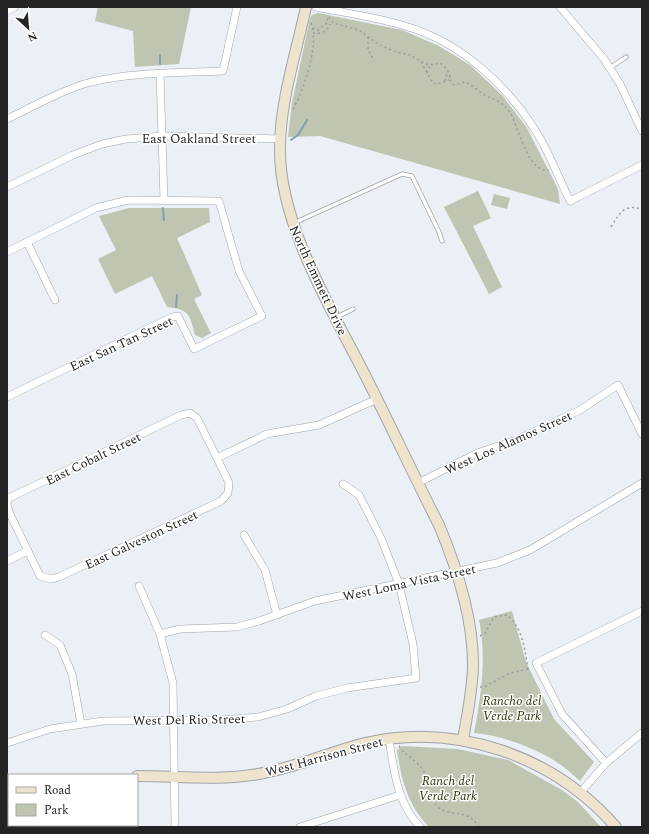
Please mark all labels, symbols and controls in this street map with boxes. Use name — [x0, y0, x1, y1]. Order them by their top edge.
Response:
north arrow — [8, 8, 48, 48]
text: N — [24, 27, 40, 46]
street label: East Oakland Street — [142, 129, 257, 149]
street label: North Emmett Drive — [284, 222, 352, 339]
street label: East San Tan Street — [66, 311, 177, 377]
street label: West Los Alamos Street — [442, 406, 576, 480]
street label: East Cobalt Street — [42, 427, 145, 491]
street label: East Galveston Street — [82, 505, 202, 575]
street label: West Loma Vista Street — [341, 559, 478, 607]
park label: Rancho del Verde Park — [483, 691, 542, 726]
street label: West Del Rio Street — [133, 709, 246, 731]
street label: West Harrison Street — [263, 732, 386, 782]
park label: Ranch del Verde Park — [419, 771, 477, 806]
legend — [8, 774, 138, 826]
text: Road — [44, 781, 71, 800]
text: Park — [44, 801, 69, 820]

